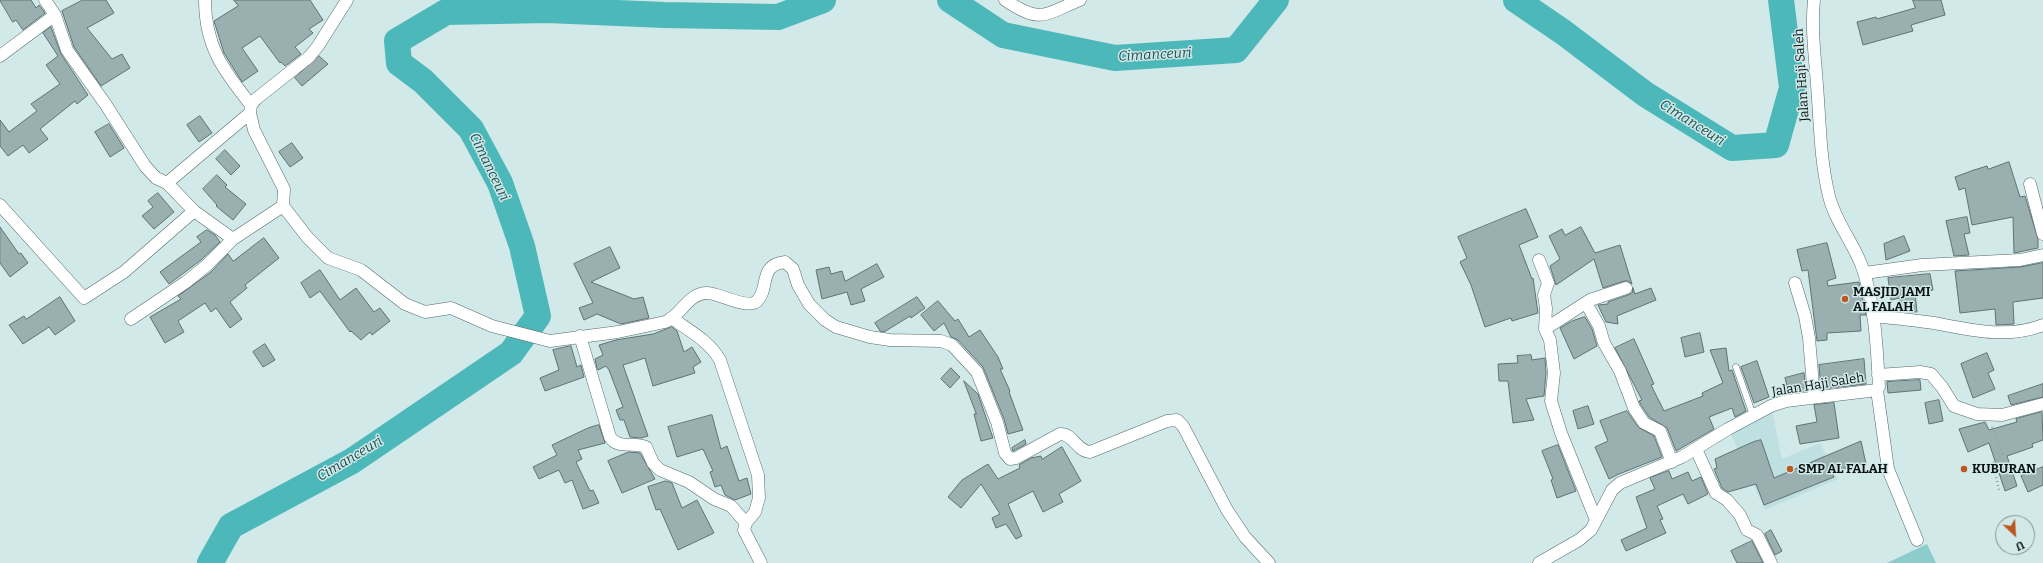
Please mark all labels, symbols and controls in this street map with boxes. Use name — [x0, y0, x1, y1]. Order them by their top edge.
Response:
street label: Jalan Haji Saleh — [1791, 28, 1813, 122]
water label: Cimanceuri — [1118, 45, 1192, 65]
water label: Cimanceuri — [1656, 96, 1728, 150]
water label: Cimanceuri — [465, 130, 513, 204]
place label: MASJID JAMI AL FALAH — [1853, 284, 1930, 315]
marker: MASJID JAMI AL FALAH — [1840, 294, 1850, 304]
street label: Jalan Haji Saleh — [1771, 370, 1865, 400]
water label: Cimanceuri — [314, 433, 386, 485]
place label: SMP AL FALAH — [1798, 461, 1888, 477]
place label: KUBURAN — [1972, 461, 2036, 477]
marker: SMP AL FALAH — [1785, 464, 1795, 474]
marker: KUBURAN — [1959, 464, 1969, 474]
north arrow — [1995, 515, 2035, 555]
text: U — [2013, 538, 2026, 553]

